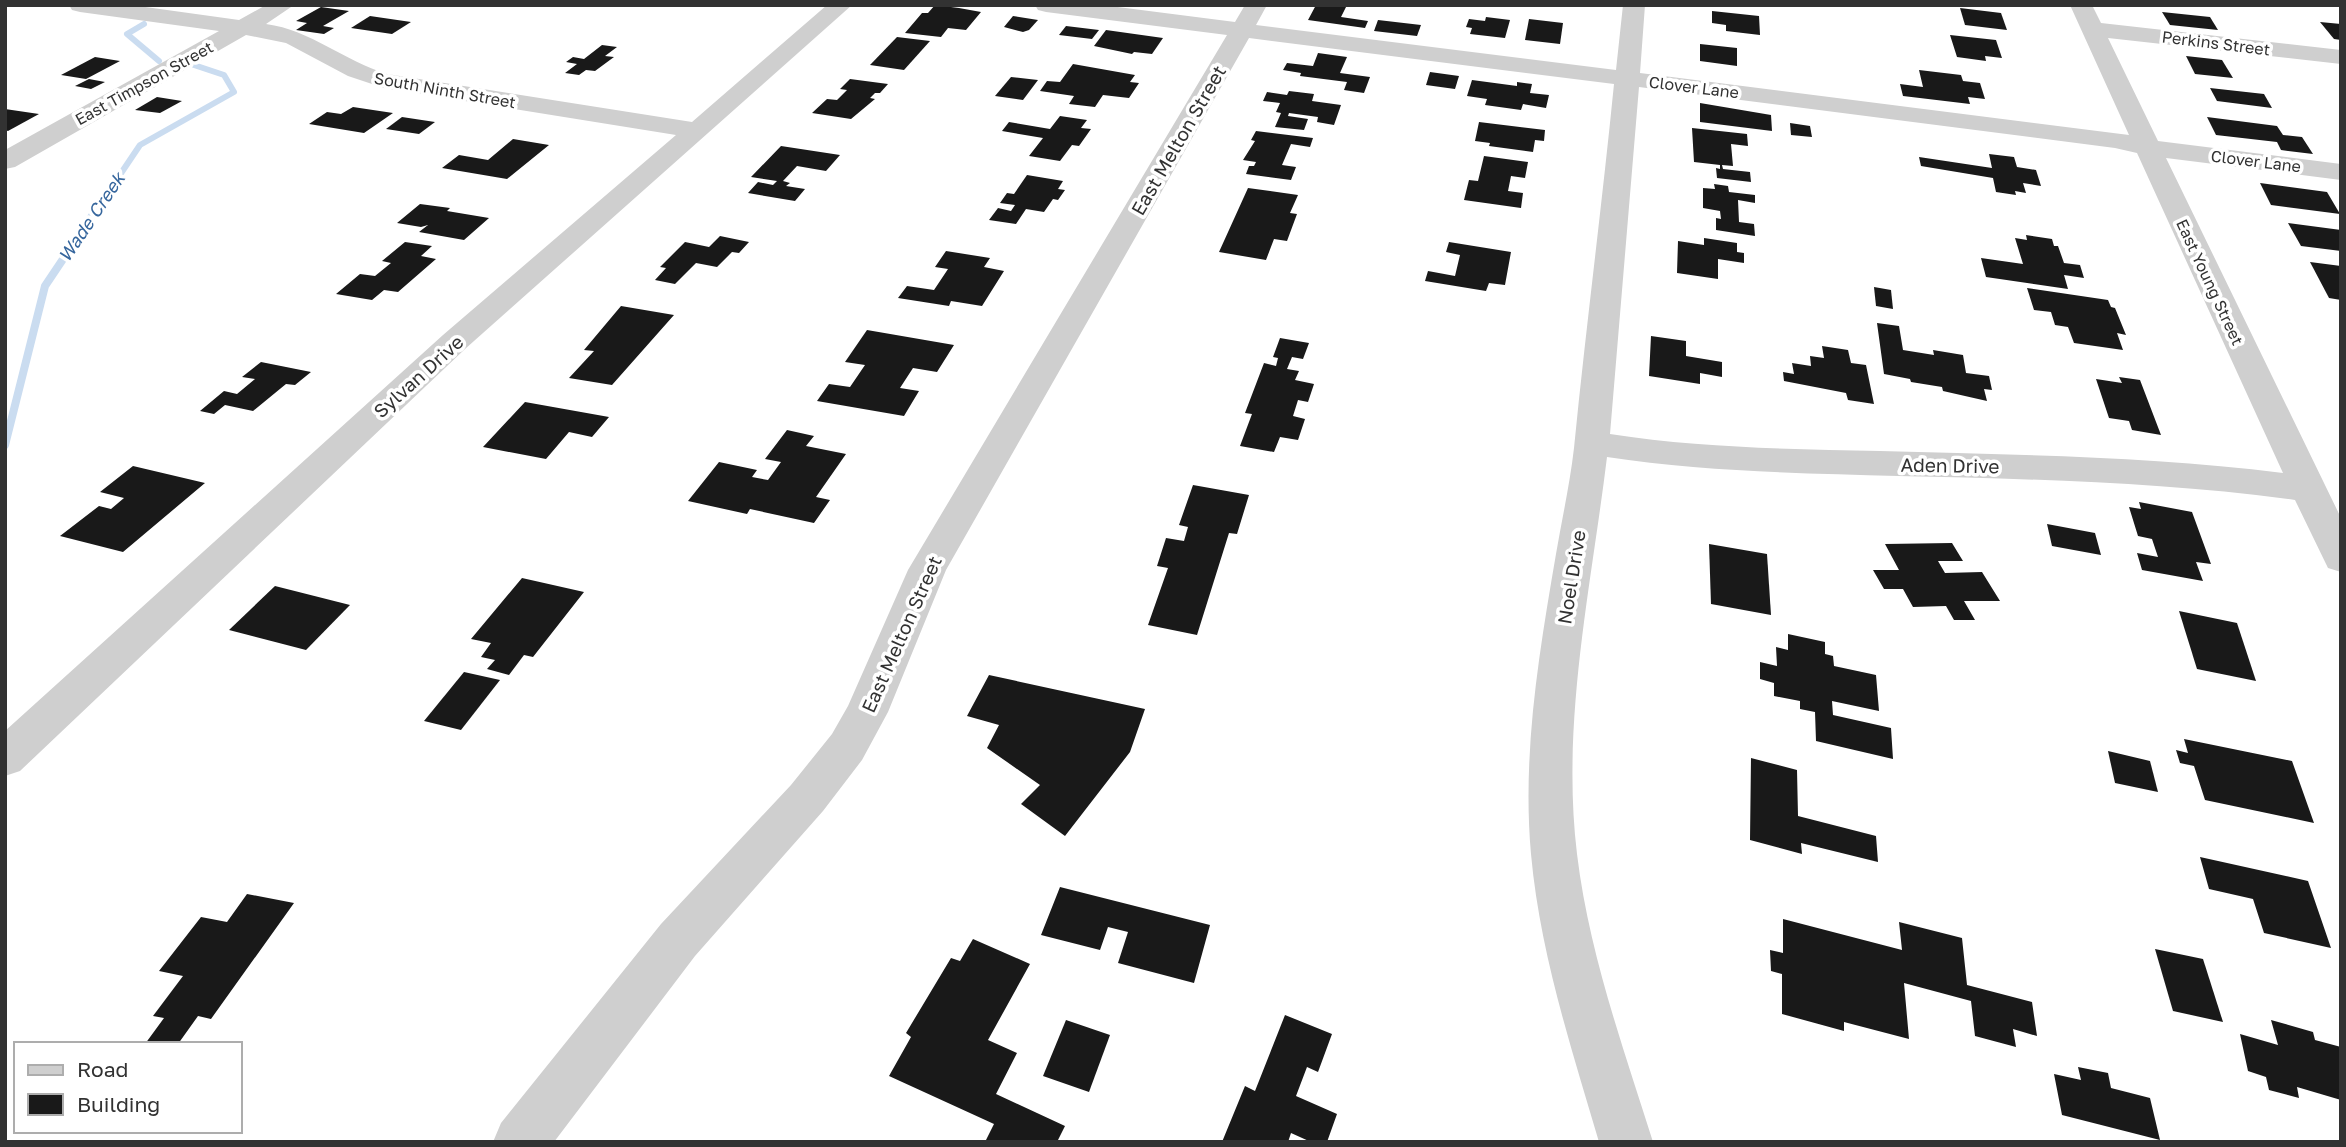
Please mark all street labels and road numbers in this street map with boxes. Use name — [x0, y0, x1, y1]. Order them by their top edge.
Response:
street label: Perkins Street — [2161, 26, 2271, 60]
street label: East Timpson Street — [71, 37, 217, 129]
street label: East Melton Street — [1126, 61, 1230, 219]
street label: South Ninth Street — [373, 68, 517, 112]
street label: Clover Lane — [1648, 72, 1740, 102]
street label: Clover Lane — [2210, 146, 2302, 176]
street label: East Young Street — [2172, 216, 2248, 348]
street label: Sylvan Drive — [368, 330, 468, 422]
street label: Aden Drive — [1900, 453, 2000, 477]
street label: Noel Drive — [1552, 528, 1590, 626]
street label: East Melton Street — [856, 552, 946, 716]

